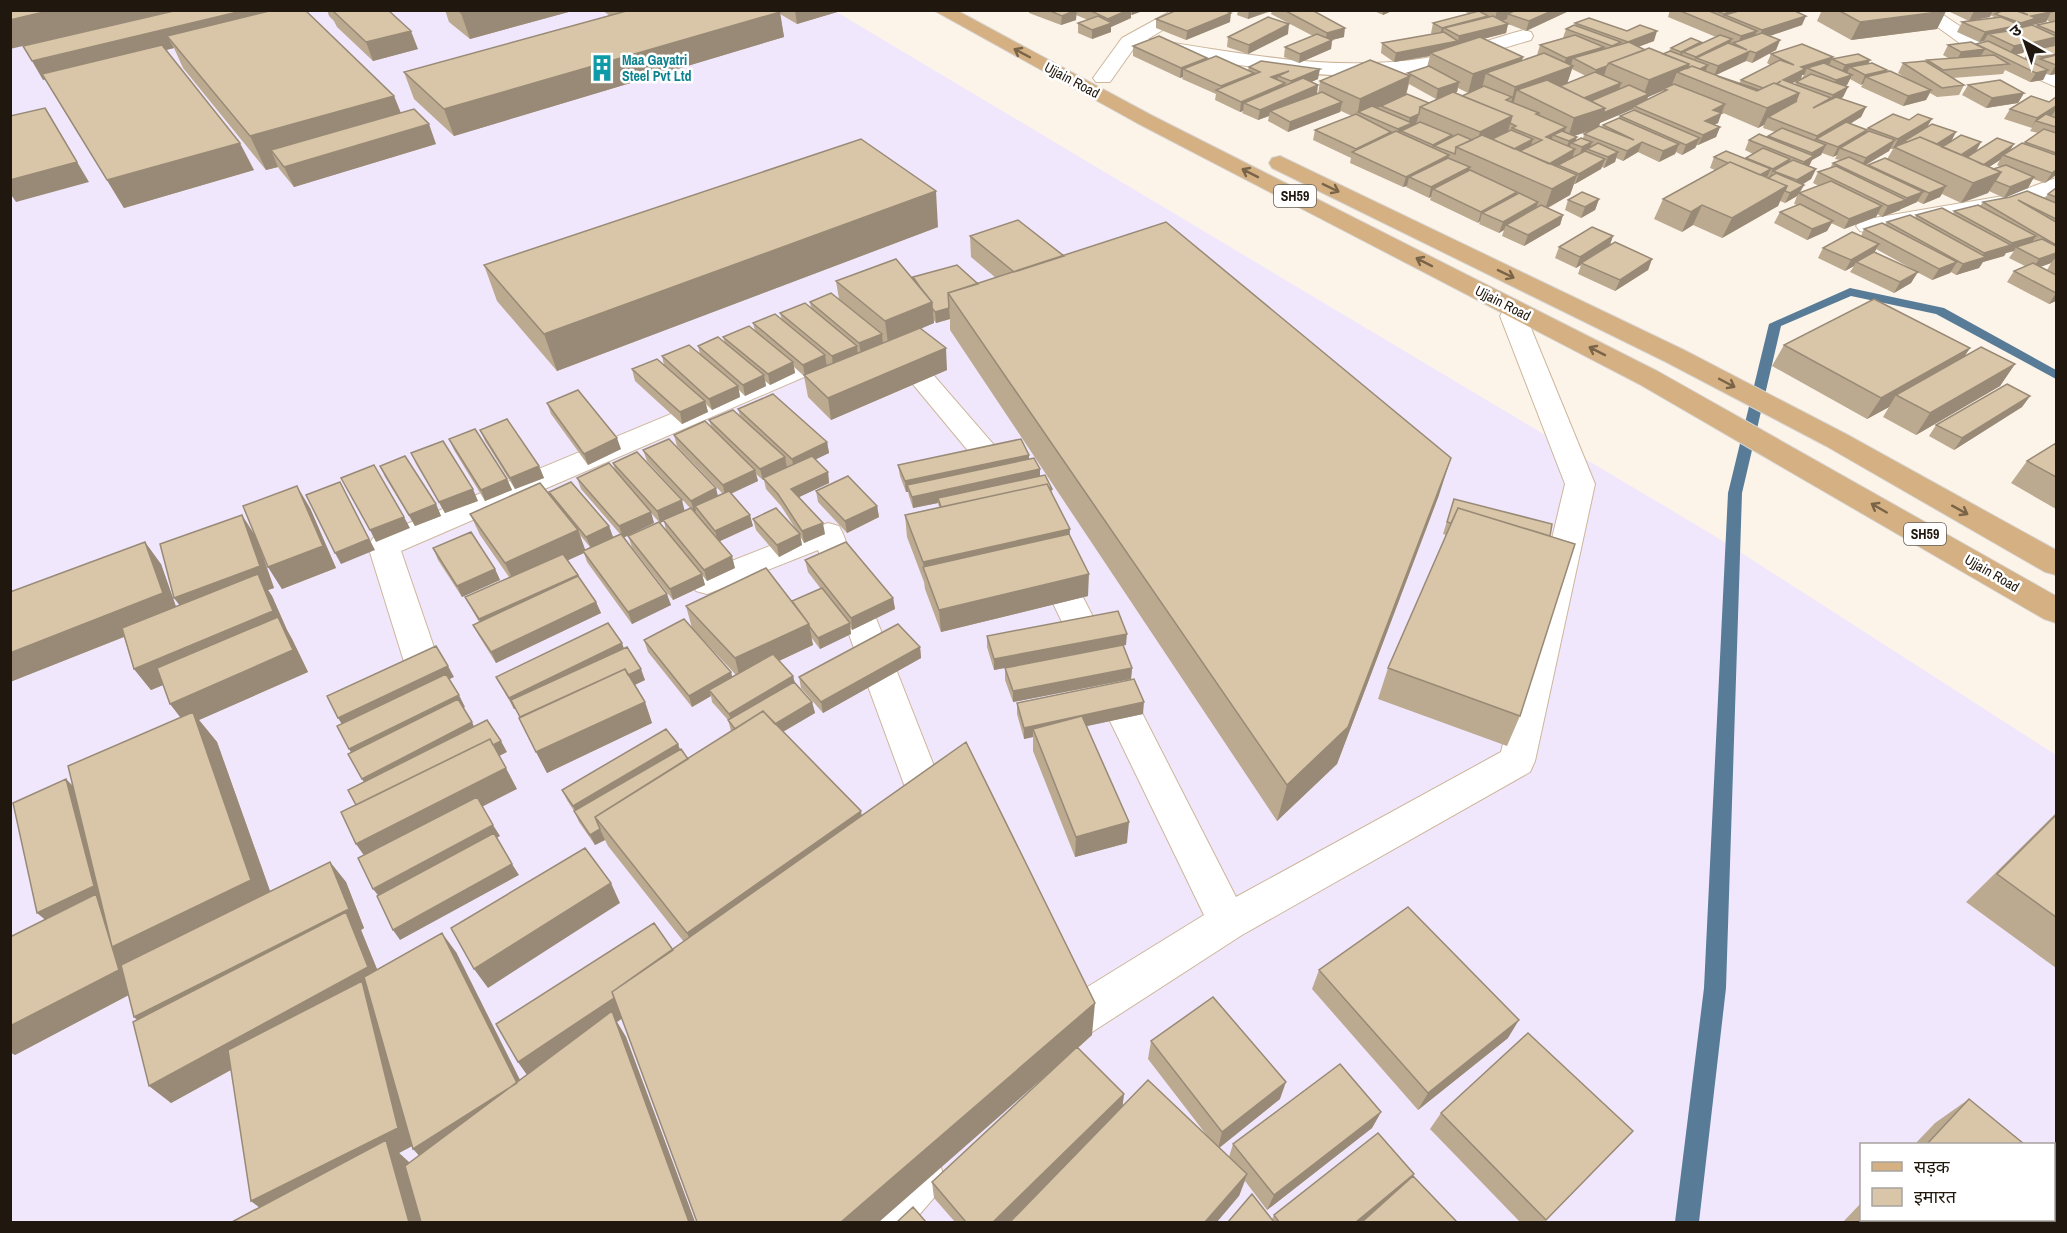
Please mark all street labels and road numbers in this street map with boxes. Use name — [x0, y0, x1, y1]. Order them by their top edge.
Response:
street label: Ujjain Road — [1041, 58, 1103, 102]
road number: SH59 — [1274, 185, 1316, 207]
street label: Ujjain Road — [1472, 281, 1534, 325]
road number: SH59 — [1904, 523, 1946, 545]
street label: Ujjain Road — [1962, 550, 2022, 596]

